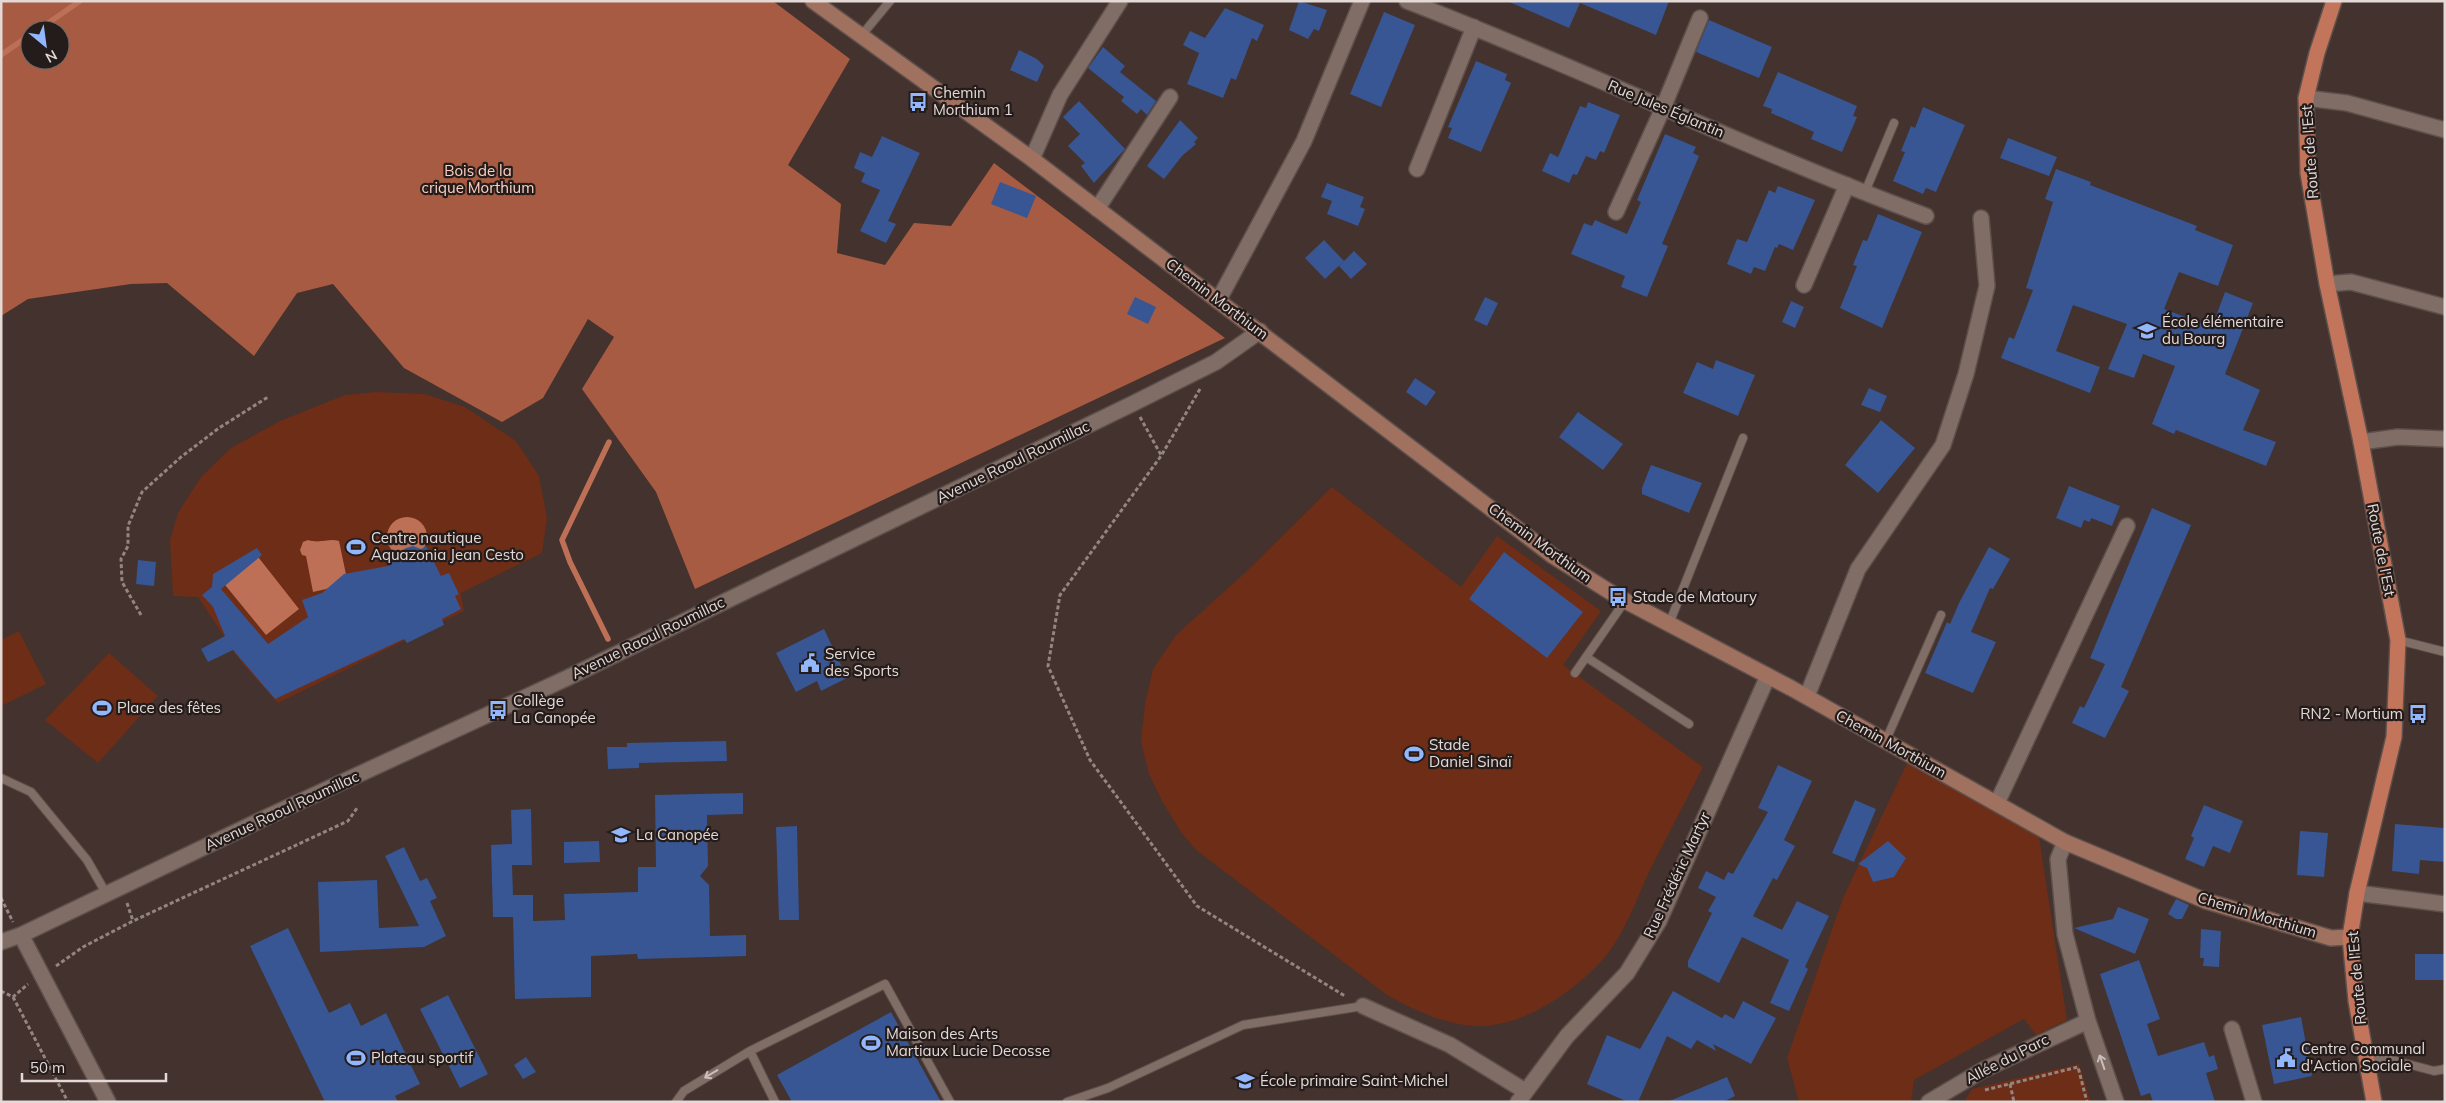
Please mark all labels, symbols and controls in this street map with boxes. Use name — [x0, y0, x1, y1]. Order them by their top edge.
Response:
north arrow — [20, 20, 70, 70]
text: N — [42, 46, 60, 67]
street label: Rue Jules Églantin — [1605, 75, 1727, 142]
place label: Chemin Morthium 1 — [933, 83, 1013, 119]
bus stop icon: Chemin Morthium 1 — [907, 91, 929, 113]
street label: Route de l'Est — [2297, 105, 2322, 200]
park label: Bois de la crique Morthium — [422, 161, 534, 197]
street label: Chemin Morthium — [1162, 254, 1272, 343]
place label: École élémentaire du Bourg — [2162, 312, 2284, 348]
school or university icon: École élémentaire du Bourg — [2136, 320, 2158, 342]
street label: Avenue Raoul Roumillac — [933, 416, 1092, 507]
street label: Chemin Morthium — [1485, 499, 1596, 587]
street label: Route de l'Est — [2363, 502, 2400, 598]
place label: Centre nautique Aquazonia Jean Cesto — [371, 528, 524, 564]
sports icon: Centre nautique Aquazonia Jean Cesto — [345, 536, 367, 558]
bus stop icon: Stade de Matoury — [1607, 586, 1629, 608]
place label: Stade de Matoury — [1633, 587, 1757, 606]
street label: Avenue Raoul Roumillac — [568, 592, 727, 683]
place label: Service des Sports — [825, 644, 899, 680]
public building icon: Service des Sports — [799, 652, 821, 674]
place label: Collège La Canopée — [513, 691, 596, 727]
sports icon: Place des fêtes — [91, 697, 113, 719]
place label: Place des fêtes — [117, 698, 221, 717]
bus stop icon: Collège La Canopée — [487, 699, 509, 721]
bus stop icon: RN2 - Mortium — [2407, 703, 2429, 725]
place label: RN2 - Mortium — [2300, 704, 2403, 723]
street label: Chemin Morthium — [1833, 705, 1950, 782]
place label: Stade Daniel Sinaï — [1429, 735, 1512, 771]
sports icon: Stade Daniel Sinaï — [1403, 743, 1425, 765]
street label: Avenue Raoul Roumillac — [202, 766, 362, 855]
street label: Rue Frédéric Martyr — [1639, 808, 1714, 941]
school or university icon: La Canopée — [610, 824, 632, 846]
place label: La Canopée — [636, 825, 719, 844]
street label: Chemin Morthium — [2195, 887, 2319, 942]
street label: Route de l'Est — [2343, 930, 2370, 1026]
place label: Maison des Arts Martiaux Lucie Decosse — [886, 1024, 1050, 1060]
street label: Allée du Parc — [1962, 1029, 2052, 1088]
sports icon: Maison des Arts Martiaux Lucie Decosse — [860, 1032, 882, 1054]
place label: Centre Communal d'Action Sociale — [2301, 1039, 2425, 1075]
sports icon: Plateau sportif — [345, 1047, 367, 1069]
public building icon: Centre Communal d'Action Sociale — [2275, 1047, 2297, 1069]
place label: Plateau sportif — [371, 1048, 474, 1067]
scale bar — [22, 1050, 166, 1082]
one-way arrow — [2097, 1054, 2106, 1070]
text: 50 m — [30, 1058, 65, 1077]
one-way arrow — [705, 1070, 719, 1080]
school or university icon: École primaire Saint-Michel — [1234, 1070, 1256, 1092]
place label: École primaire Saint-Michel — [1260, 1071, 1448, 1090]

